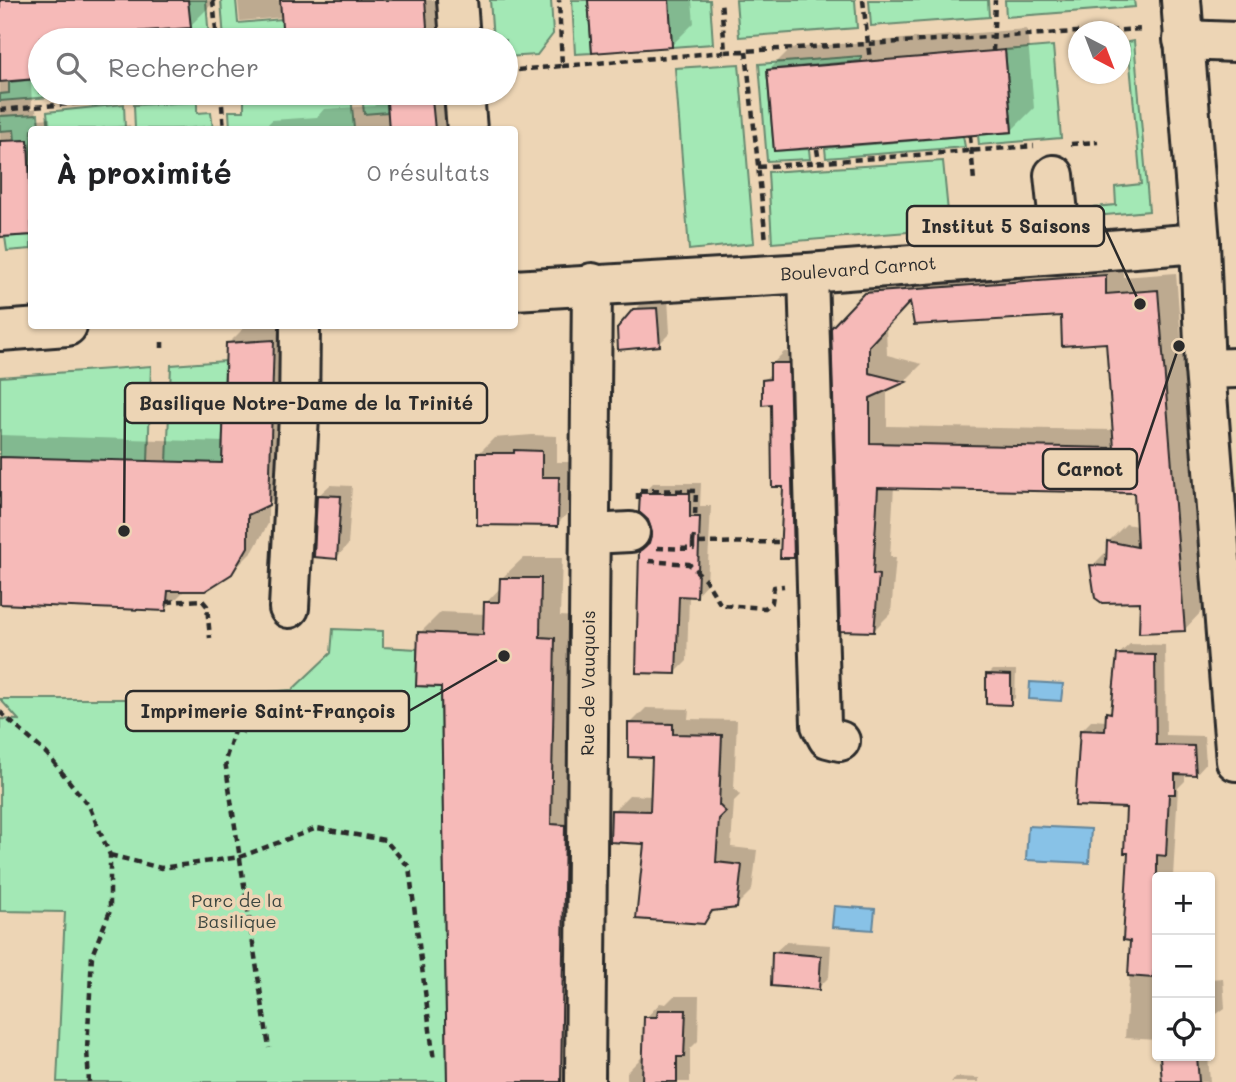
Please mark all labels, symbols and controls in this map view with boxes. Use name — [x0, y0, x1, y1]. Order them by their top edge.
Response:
north arrow — [1068, 21, 1131, 84]
search box — [28, 28, 518, 105]
icon: search — [52, 48, 90, 86]
text: Rechercher — [108, 50, 259, 84]
text: À proximité — [56, 152, 232, 192]
text: 0 résultats — [367, 157, 490, 187]
callout: Institut 5 Saisons — [907, 206, 1104, 246]
text: Institut 5 Saisons — [921, 213, 1091, 238]
street label: Boulevard Carnot — [780, 250, 937, 286]
callout: Basilique Notre-Dame de la Trinité — [125, 383, 487, 423]
text: Basilique Notre-Dame de la Trinité — [139, 390, 473, 415]
callout: Carnot — [1043, 449, 1137, 489]
text: Carnot — [1057, 456, 1123, 481]
street label: Rue de Vauquois — [575, 610, 600, 756]
callout: Imprimerie Saint-François — [126, 691, 409, 731]
text: Imprimerie Saint-François — [141, 698, 395, 723]
map controls — [1152, 872, 1215, 1061]
button: + — [1152, 872, 1215, 935]
park label: Parc de la Basilique — [191, 888, 283, 933]
button: − — [1152, 935, 1215, 998]
button: locate — [1152, 998, 1215, 1061]

